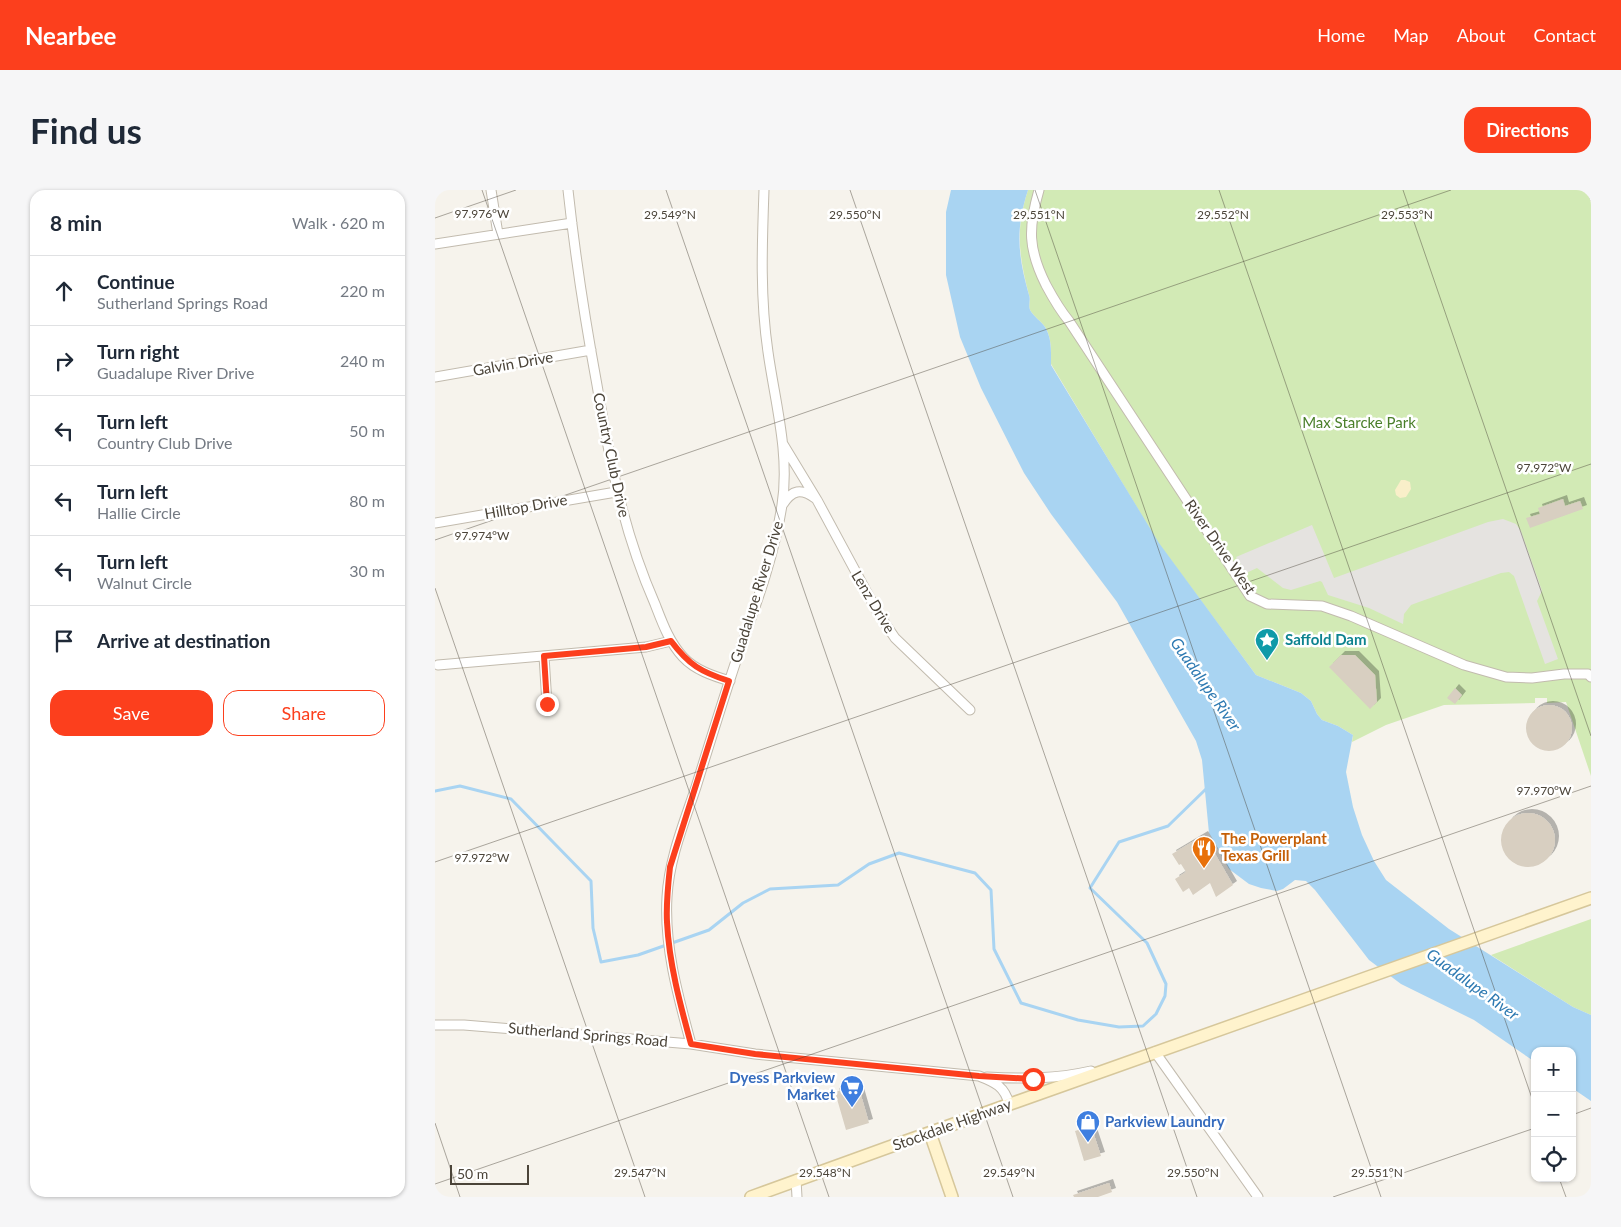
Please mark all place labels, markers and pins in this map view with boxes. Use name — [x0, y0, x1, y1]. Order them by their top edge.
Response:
place icon: Saffold Dam — [1254, 627, 1280, 661]
place label: Saffold Dam — [1285, 630, 1367, 648]
place label: The Powerplant Texas Grill — [1221, 829, 1327, 864]
restaurant icon: The Powerplant Texas Grill — [1191, 835, 1217, 869]
place label: Dyess Parkview Market — [729, 1068, 835, 1103]
supermarket icon: Dyess Parkview Market — [839, 1074, 865, 1108]
shop icon: Parkview Laundry — [1075, 1109, 1101, 1143]
place label: Parkview Laundry — [1105, 1112, 1225, 1130]

